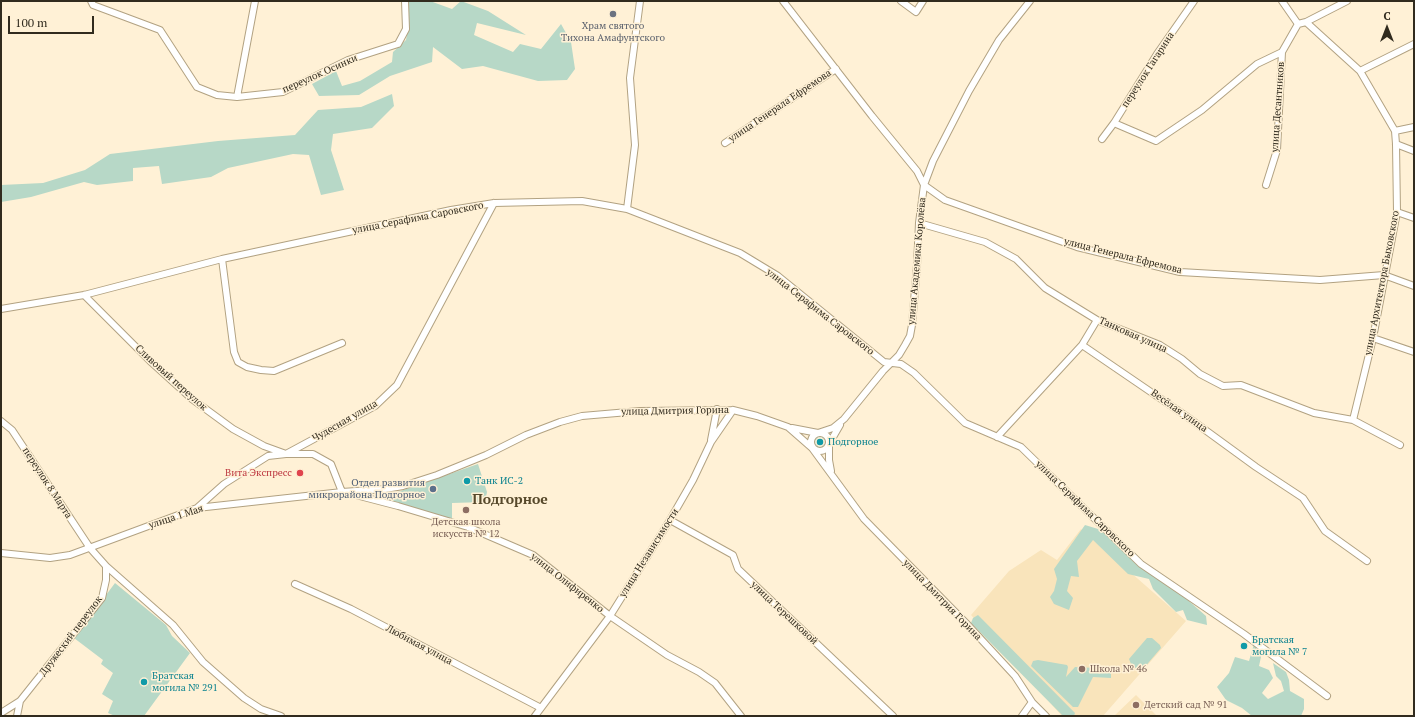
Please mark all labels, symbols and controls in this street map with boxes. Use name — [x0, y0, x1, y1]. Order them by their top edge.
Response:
scale bar — [10, 8, 96, 34]
north arrow — [1367, 8, 1407, 48]
marker: Храм святого Тихона Амафунтского — [608, 9, 618, 19]
text: С — [1383, 9, 1391, 23]
text: 100 m — [15, 15, 47, 30]
place label: Храм святого Тихона Амафунтского — [561, 20, 665, 44]
street label: переулок Гагарина — [1119, 30, 1177, 110]
street label: переулок Осинки — [281, 52, 359, 96]
street label: улица Десантников — [1269, 61, 1287, 153]
street label: улица Генерала Ефремова — [726, 67, 834, 145]
street label: улица Академика Королёва — [905, 197, 929, 325]
street label: улица Серафима Саровского — [351, 199, 485, 237]
street label: улица Архитектора Быховского — [1362, 210, 1402, 356]
street label: улица Генерала Ефремова — [1063, 236, 1183, 276]
street label: улица Серафима Саровского — [764, 266, 876, 358]
street label: Танковая улица — [1097, 315, 1169, 355]
street label: Сливовый переулок — [133, 343, 209, 413]
street label: Весёлая улица — [1148, 387, 1210, 435]
street label: Чудесная улица — [310, 398, 380, 444]
street label: улица Дмитрия Горина — [621, 404, 729, 418]
place label: Подгорное — [828, 436, 878, 448]
marker: Подгорное — [815, 437, 825, 447]
street label: переулок 8 Марта — [20, 445, 74, 521]
street label: улица Серафима Саровского — [1033, 458, 1137, 560]
place label: Вита Экспресс — [225, 467, 292, 479]
marker: Вита Экспресс — [295, 468, 305, 478]
place label: Танк ИС-2 — [475, 475, 523, 487]
marker: Танк ИС-2 — [462, 476, 472, 486]
place label: Отдел развития микрорайона Подгорное — [309, 477, 425, 500]
marker: Отдел развития микрорайона Подгорное — [428, 484, 438, 494]
district label: Подгорное — [472, 492, 548, 508]
street label: улица 1 Мая — [147, 503, 205, 531]
marker: Детская школа искусств № 12 — [461, 505, 471, 515]
street label: улица Независимости — [617, 506, 681, 600]
place label: Детская школа искусств № 12 — [432, 516, 500, 540]
street label: улица Олифиренко — [528, 551, 606, 615]
street label: улица Дмитрия Горина — [900, 557, 984, 643]
street label: улица Терешковой — [748, 579, 820, 647]
street label: Дружеский переулок — [37, 594, 105, 678]
street label: Любимая улица — [384, 622, 454, 668]
place label: Братская могила № 7 — [1252, 634, 1307, 658]
marker: Братская могила № 7 — [1239, 641, 1249, 651]
place label: Школа № 46 — [1090, 663, 1147, 675]
marker: Школа № 46 — [1077, 664, 1087, 674]
place label: Братская могила № 291 — [152, 670, 218, 694]
marker: Братская могила № 291 — [139, 677, 149, 687]
place label: Детский сад № 91 — [1144, 699, 1228, 711]
marker: Детский сад № 91 — [1131, 700, 1141, 710]

